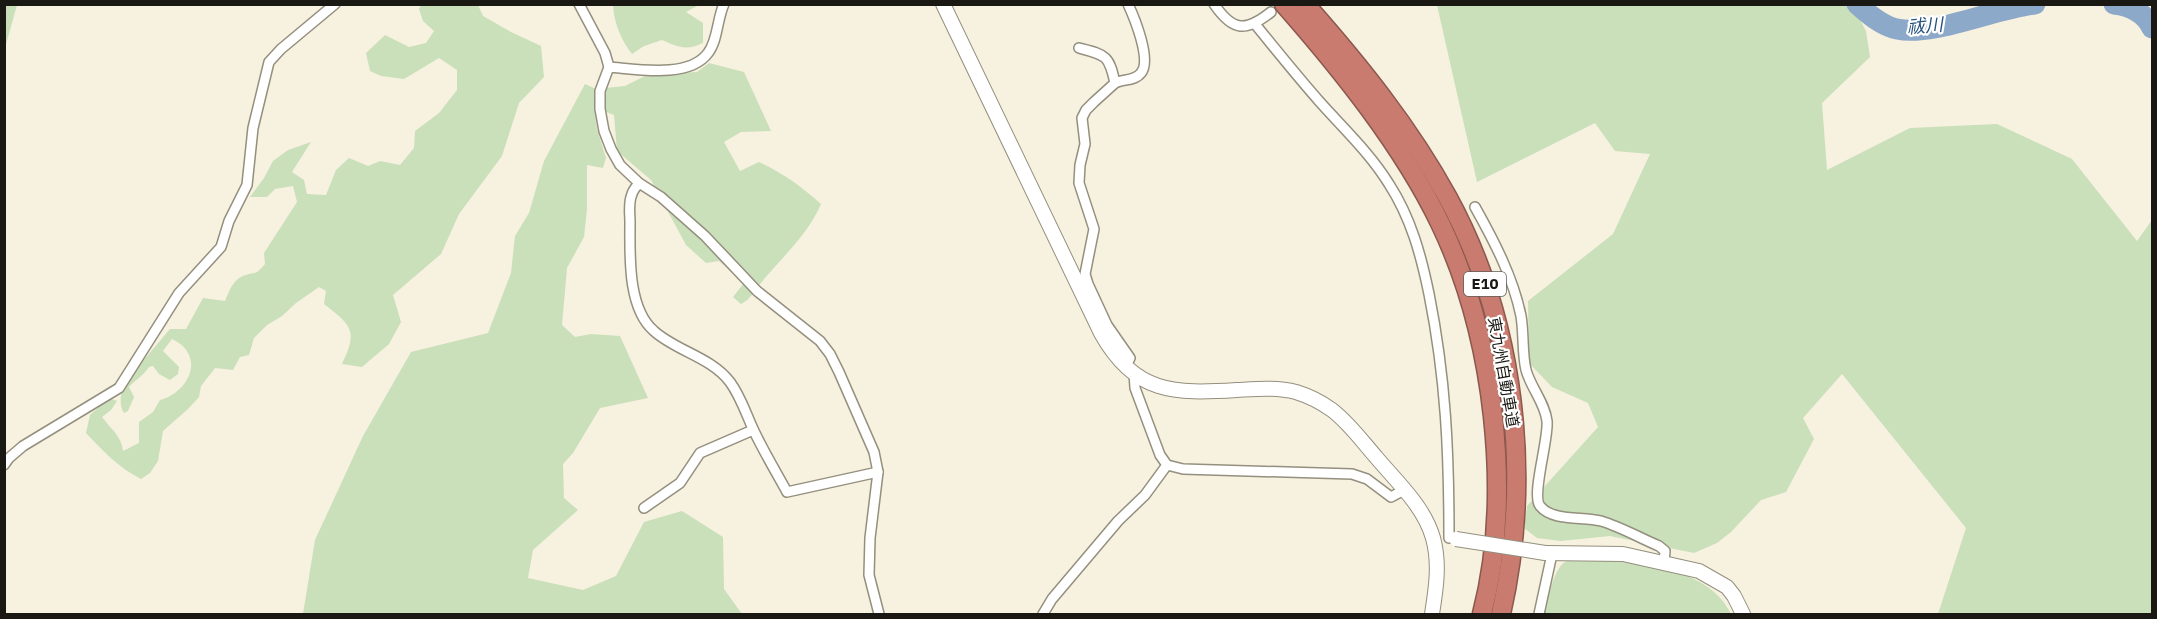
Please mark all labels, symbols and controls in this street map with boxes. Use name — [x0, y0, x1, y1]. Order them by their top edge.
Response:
water label: 祓川 — [1906, 12, 1946, 39]
road number: E10 — [1464, 272, 1506, 296]
street label: 東九州自動車道 — [1484, 315, 1524, 429]

